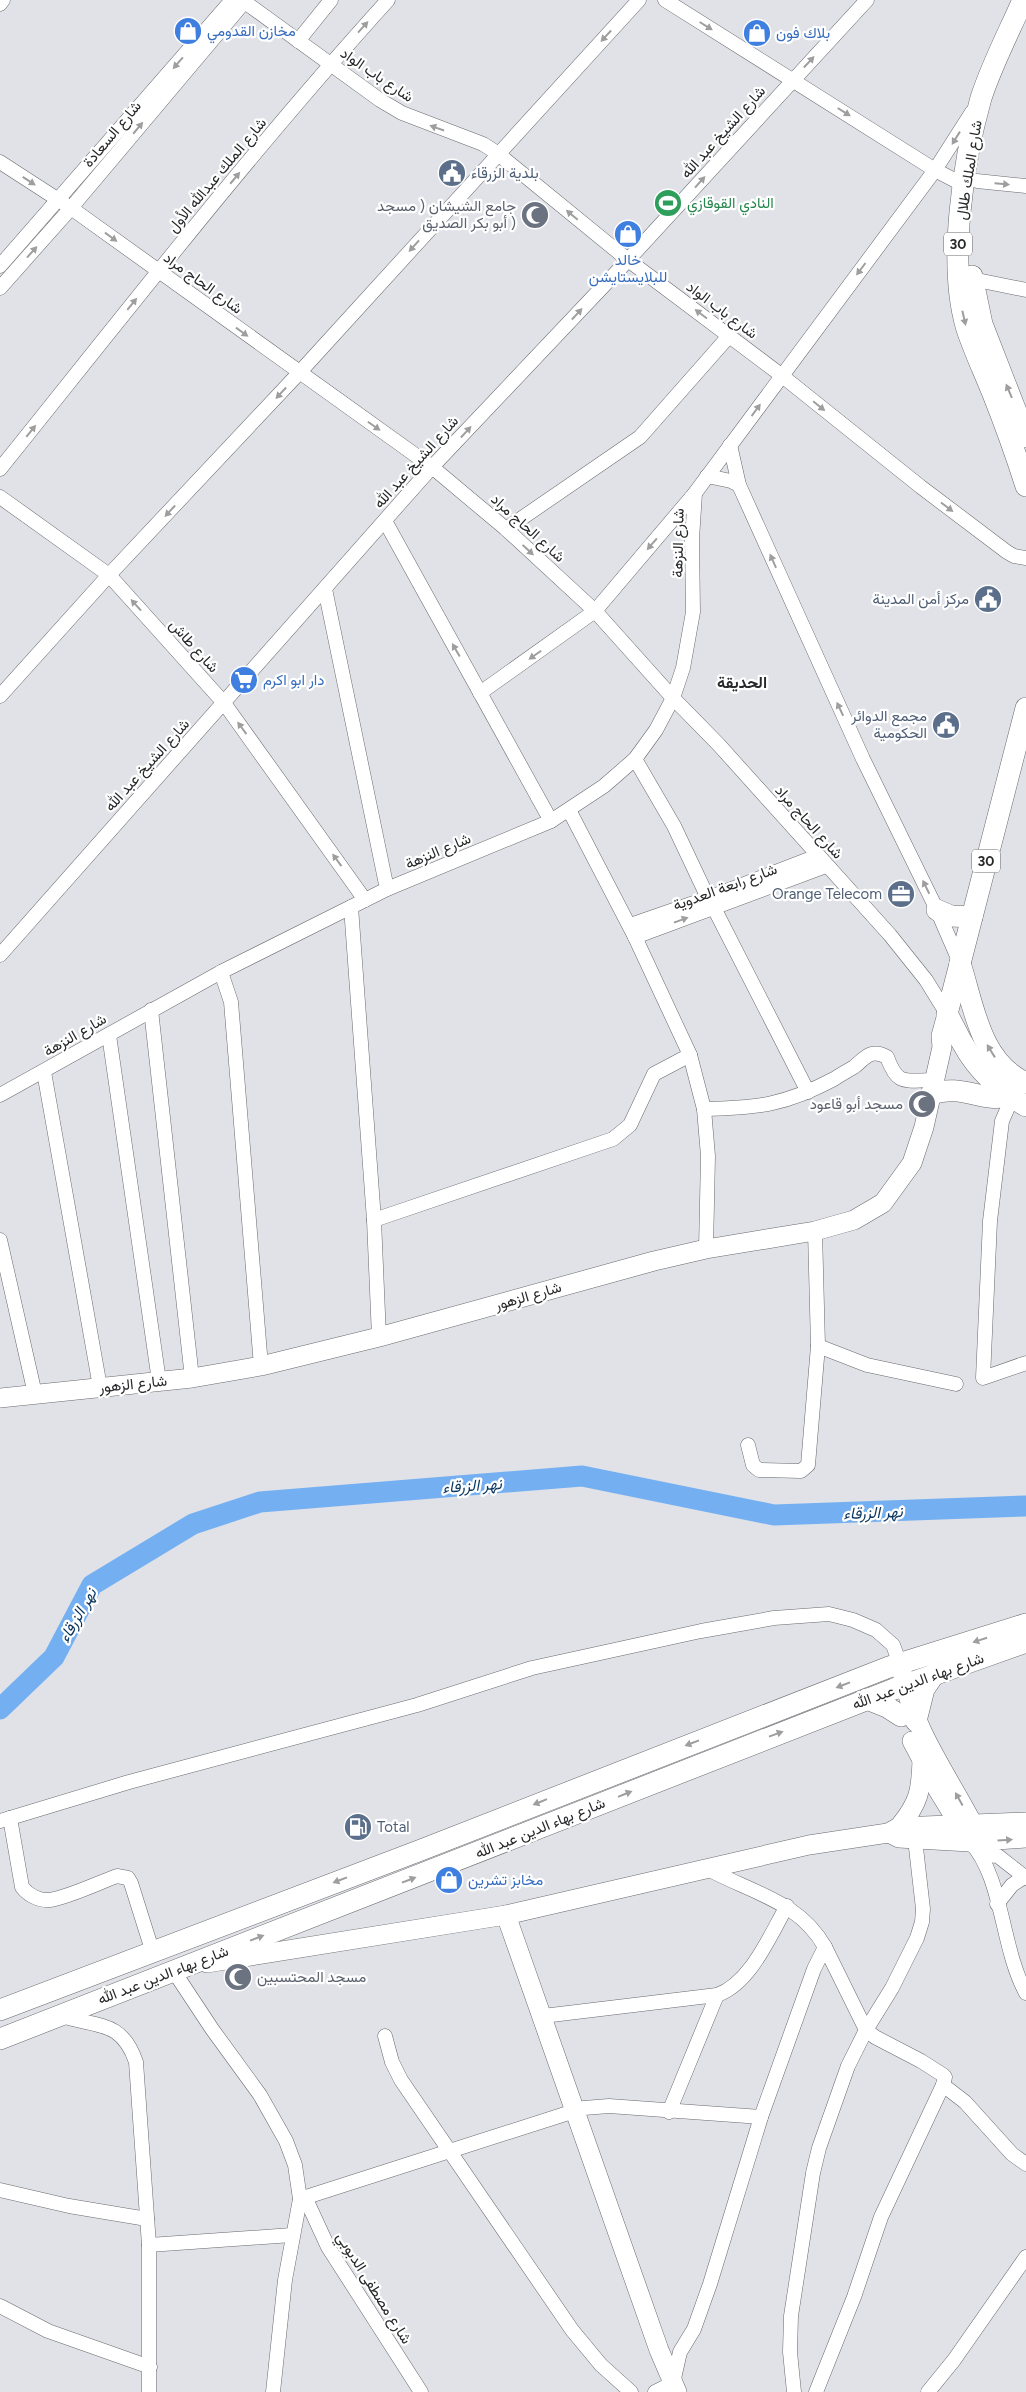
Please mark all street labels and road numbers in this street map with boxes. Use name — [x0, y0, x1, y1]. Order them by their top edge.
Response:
street label: شارع باب الواد — [336, 44, 417, 108]
street label: شارع الشيخ عبد الله — [677, 82, 771, 183]
street label: شارع السعادة — [79, 97, 147, 172]
street label: شارع الملك عبدالله الأول — [164, 114, 272, 237]
street label: شارع الملك طلال — [952, 119, 988, 221]
road number: 30 — [944, 232, 972, 255]
street label: شارع الحاج مراد — [159, 248, 246, 319]
street label: شارع باب الواد — [682, 277, 761, 344]
street label: شارع الشيخ عبد الله — [370, 412, 464, 513]
street label: شارع الحاج مراد — [486, 490, 569, 567]
street label: شارع النزهة — [668, 508, 690, 578]
street label: شارع طاش — [164, 616, 223, 678]
street label: شارع الشيخ عبد الله — [101, 715, 195, 816]
street label: شارع الحاج مراد — [770, 781, 847, 864]
street label: شارع النزهة — [402, 829, 474, 875]
road number: 30 — [972, 849, 1000, 872]
street label: شارع رابعة العدوية — [671, 860, 780, 916]
street label: شارع النزهة — [40, 1010, 111, 1062]
street label: شارع الزهور — [492, 1278, 564, 1316]
street label: شارع الزهور — [97, 1371, 168, 1399]
street label: شارع بهاء الدين عبد الله — [850, 1649, 987, 1715]
street label: شارع بهاء الدين عبد الله — [472, 1794, 609, 1864]
street label: شارع بهاء الدين عبد الله — [95, 1942, 232, 2010]
street label: شارع مصطفى الدبوبي — [329, 2229, 416, 2349]

